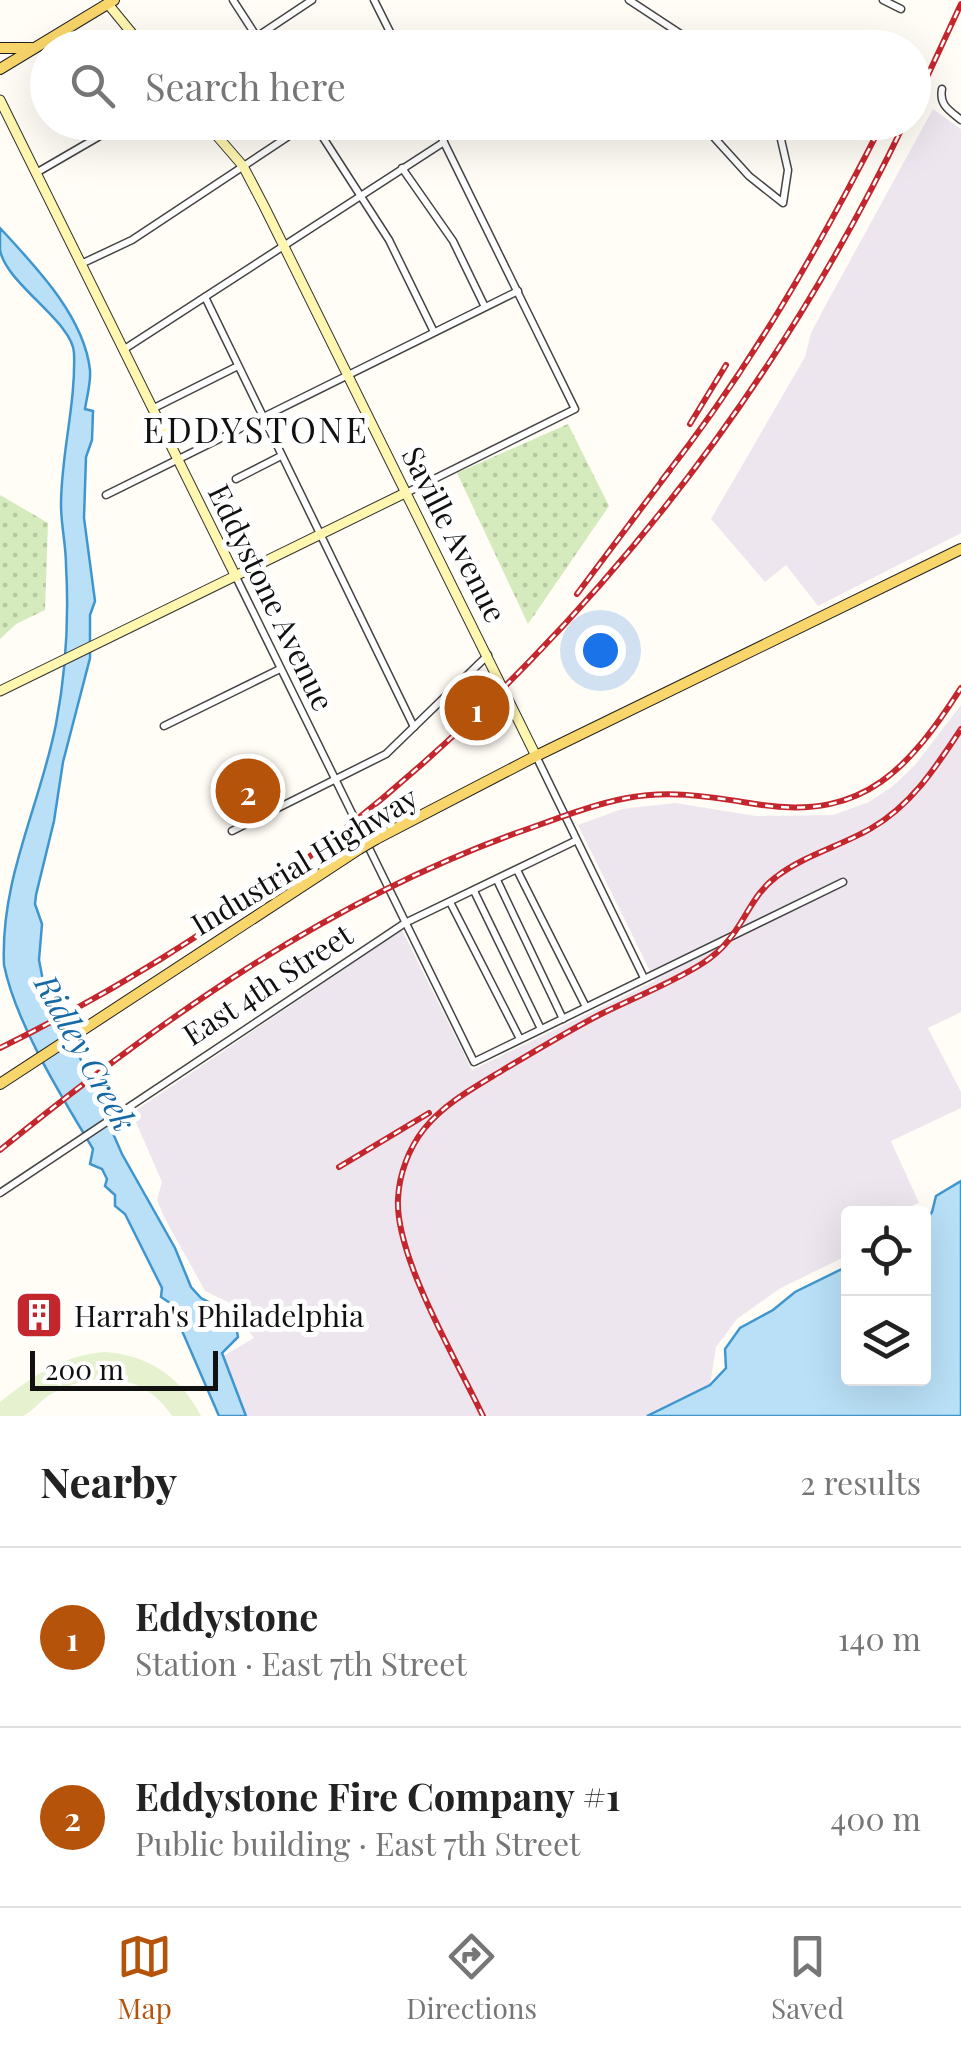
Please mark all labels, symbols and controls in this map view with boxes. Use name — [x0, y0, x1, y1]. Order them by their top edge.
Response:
search box — [30, 30, 931, 140]
icon: search — [65, 58, 120, 113]
text: Search here — [145, 60, 346, 111]
district label: EDDYSTONE — [143, 405, 369, 452]
street label: Saville Avenue — [394, 439, 516, 629]
street label: Eddystone Avenue — [200, 477, 344, 717]
your location — [575, 625, 626, 676]
pin: 1 — [444, 670, 510, 746]
pin: 2 — [216, 754, 280, 828]
street label: Industrial Highway — [183, 777, 425, 943]
street label: East 4th Street — [174, 914, 360, 1054]
water label: Ridley Creek — [25, 964, 148, 1138]
map controls — [841, 1206, 931, 1386]
button: locate — [841, 1206, 931, 1296]
building icon: Harrah's Philadelphia — [13, 1289, 65, 1341]
place label: Harrah's Philadelphia — [74, 1295, 364, 1335]
button: layers — [841, 1296, 931, 1386]
scale bar — [30, 1346, 218, 1390]
text: 200 m — [45, 1350, 124, 1387]
text: Nearby — [40, 1453, 177, 1509]
text: 2 results — [800, 1460, 921, 1503]
text: Eddystone — [135, 1590, 318, 1641]
text: 1 — [66, 1616, 79, 1659]
text: 140 m — [838, 1616, 921, 1659]
text: Station · East 7th Street — [135, 1641, 467, 1684]
text: Eddystone Fire Company #1 — [135, 1770, 621, 1821]
text: 2 — [64, 1796, 81, 1839]
text: 400 m — [830, 1796, 921, 1839]
text: Public building · East 7th Street — [135, 1821, 580, 1864]
tab: Map — [117, 1929, 172, 2026]
tab: Directions — [406, 1929, 537, 2026]
tab: Saved — [771, 1929, 844, 2026]

